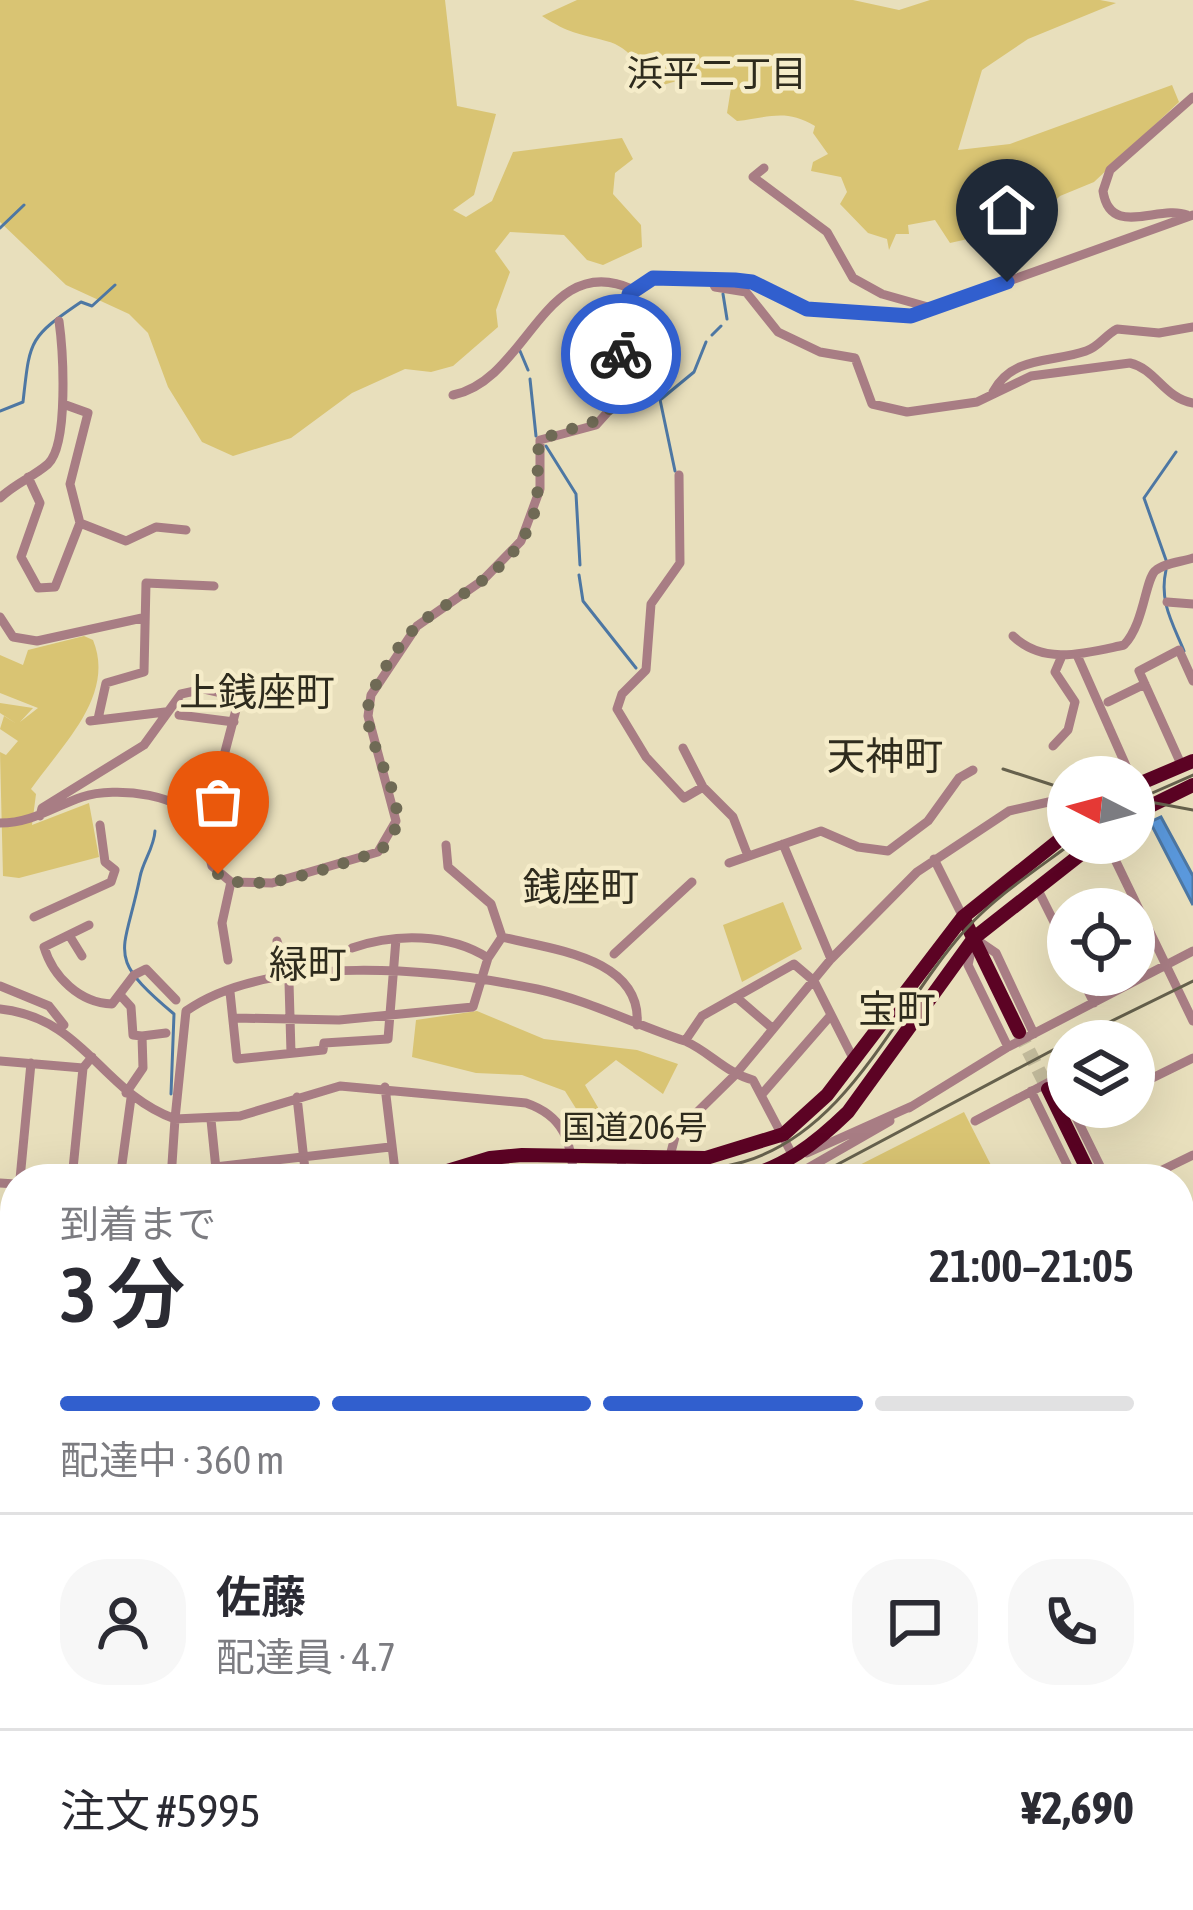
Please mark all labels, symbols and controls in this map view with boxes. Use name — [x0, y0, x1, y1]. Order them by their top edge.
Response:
district label: 浜平二丁目 — [627, 52, 807, 94]
pin — [956, 159, 1058, 282]
icon: home — [974, 177, 1040, 243]
courier — [561, 294, 681, 414]
icon: bike — [588, 321, 654, 387]
district label: 上銭座町 — [179, 670, 335, 714]
district label: 天神町 — [826, 734, 944, 778]
pin — [167, 751, 269, 874]
north arrow — [1047, 756, 1155, 864]
map controls — [1047, 756, 1155, 1128]
icon: bag — [185, 769, 251, 835]
district label: 銭座町 — [522, 865, 640, 909]
button: locate — [1047, 888, 1155, 996]
district label: 緑町 — [269, 942, 347, 986]
district label: 宝町 — [858, 987, 936, 1031]
button: layers — [1047, 1020, 1155, 1128]
street label: 国道206号 — [562, 1108, 708, 1146]
text: 到着まで — [60, 1202, 216, 1246]
text: 21:00–21:05 — [929, 1240, 1134, 1292]
text: 3 分 — [60, 1249, 185, 1339]
text: 配達中 · 360 m — [60, 1438, 284, 1482]
button: person — [60, 1559, 186, 1685]
button: chat — [852, 1559, 978, 1685]
button: phone — [1008, 1559, 1134, 1685]
text: 佐藤 — [216, 1571, 306, 1623]
text: 配達員 · 4.7 — [216, 1635, 396, 1679]
text: ¥2,690 — [1021, 1782, 1134, 1834]
text: 注文 #5995 — [60, 1785, 261, 1837]

